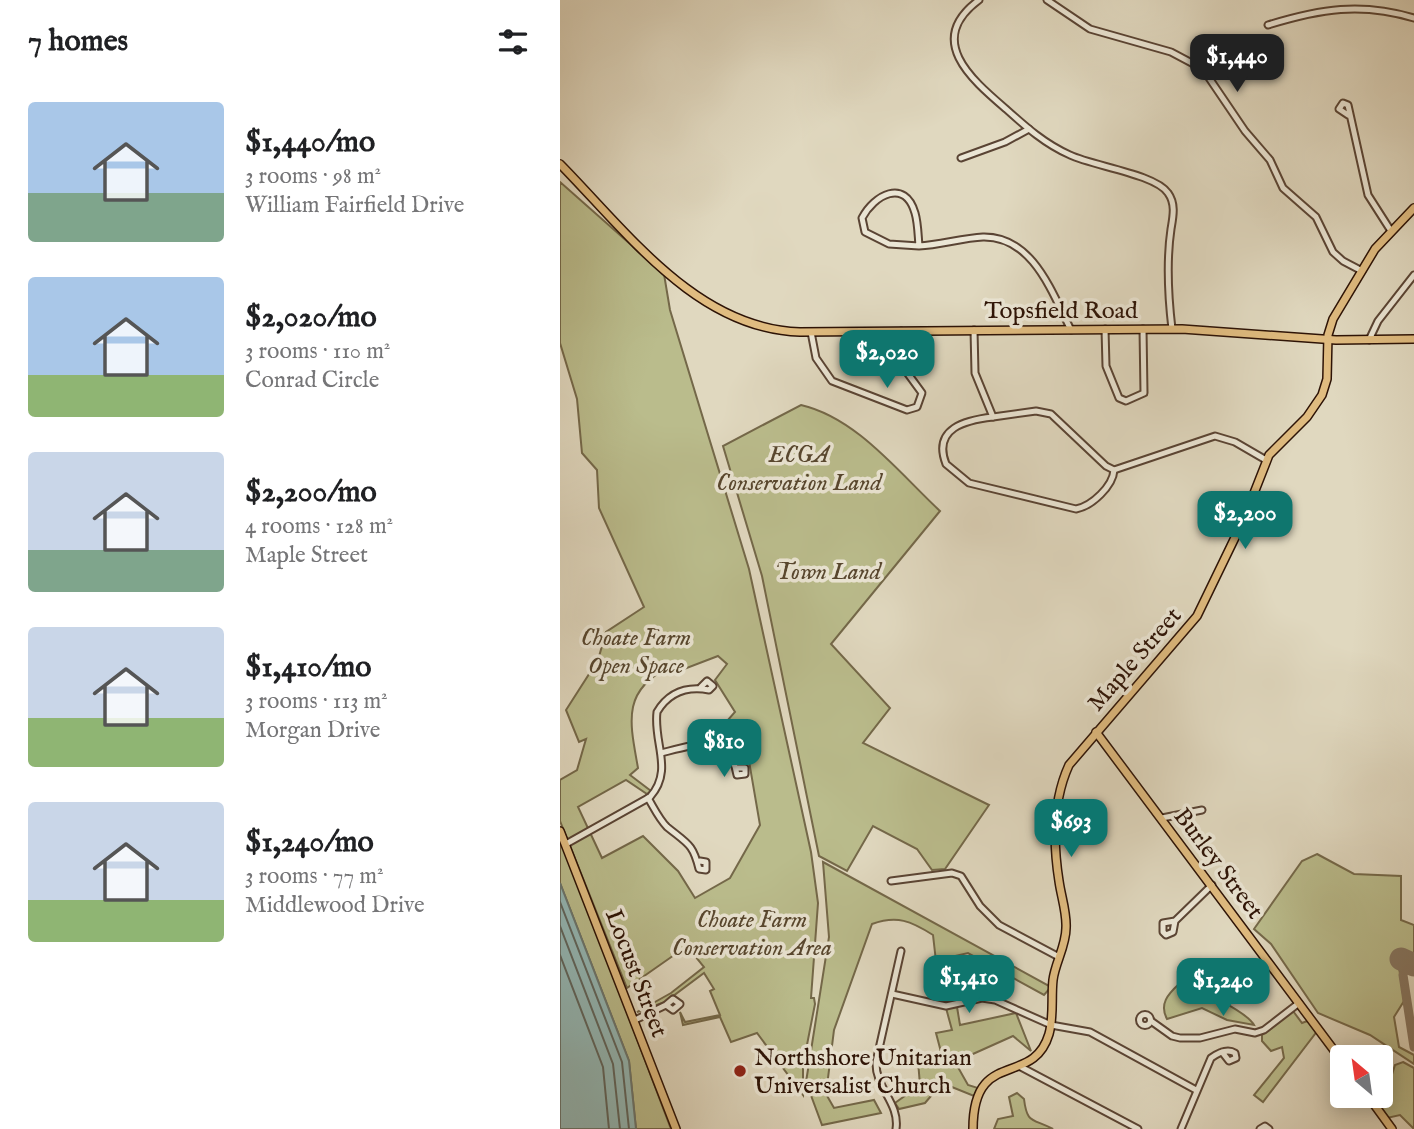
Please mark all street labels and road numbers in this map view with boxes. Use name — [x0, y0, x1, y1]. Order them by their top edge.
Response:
street label: Topsfield Road — [984, 296, 1138, 327]
street label: Maple Street — [1081, 601, 1189, 719]
street label: Burley Street — [1166, 802, 1270, 926]
street label: Locust Street — [597, 905, 674, 1042]

